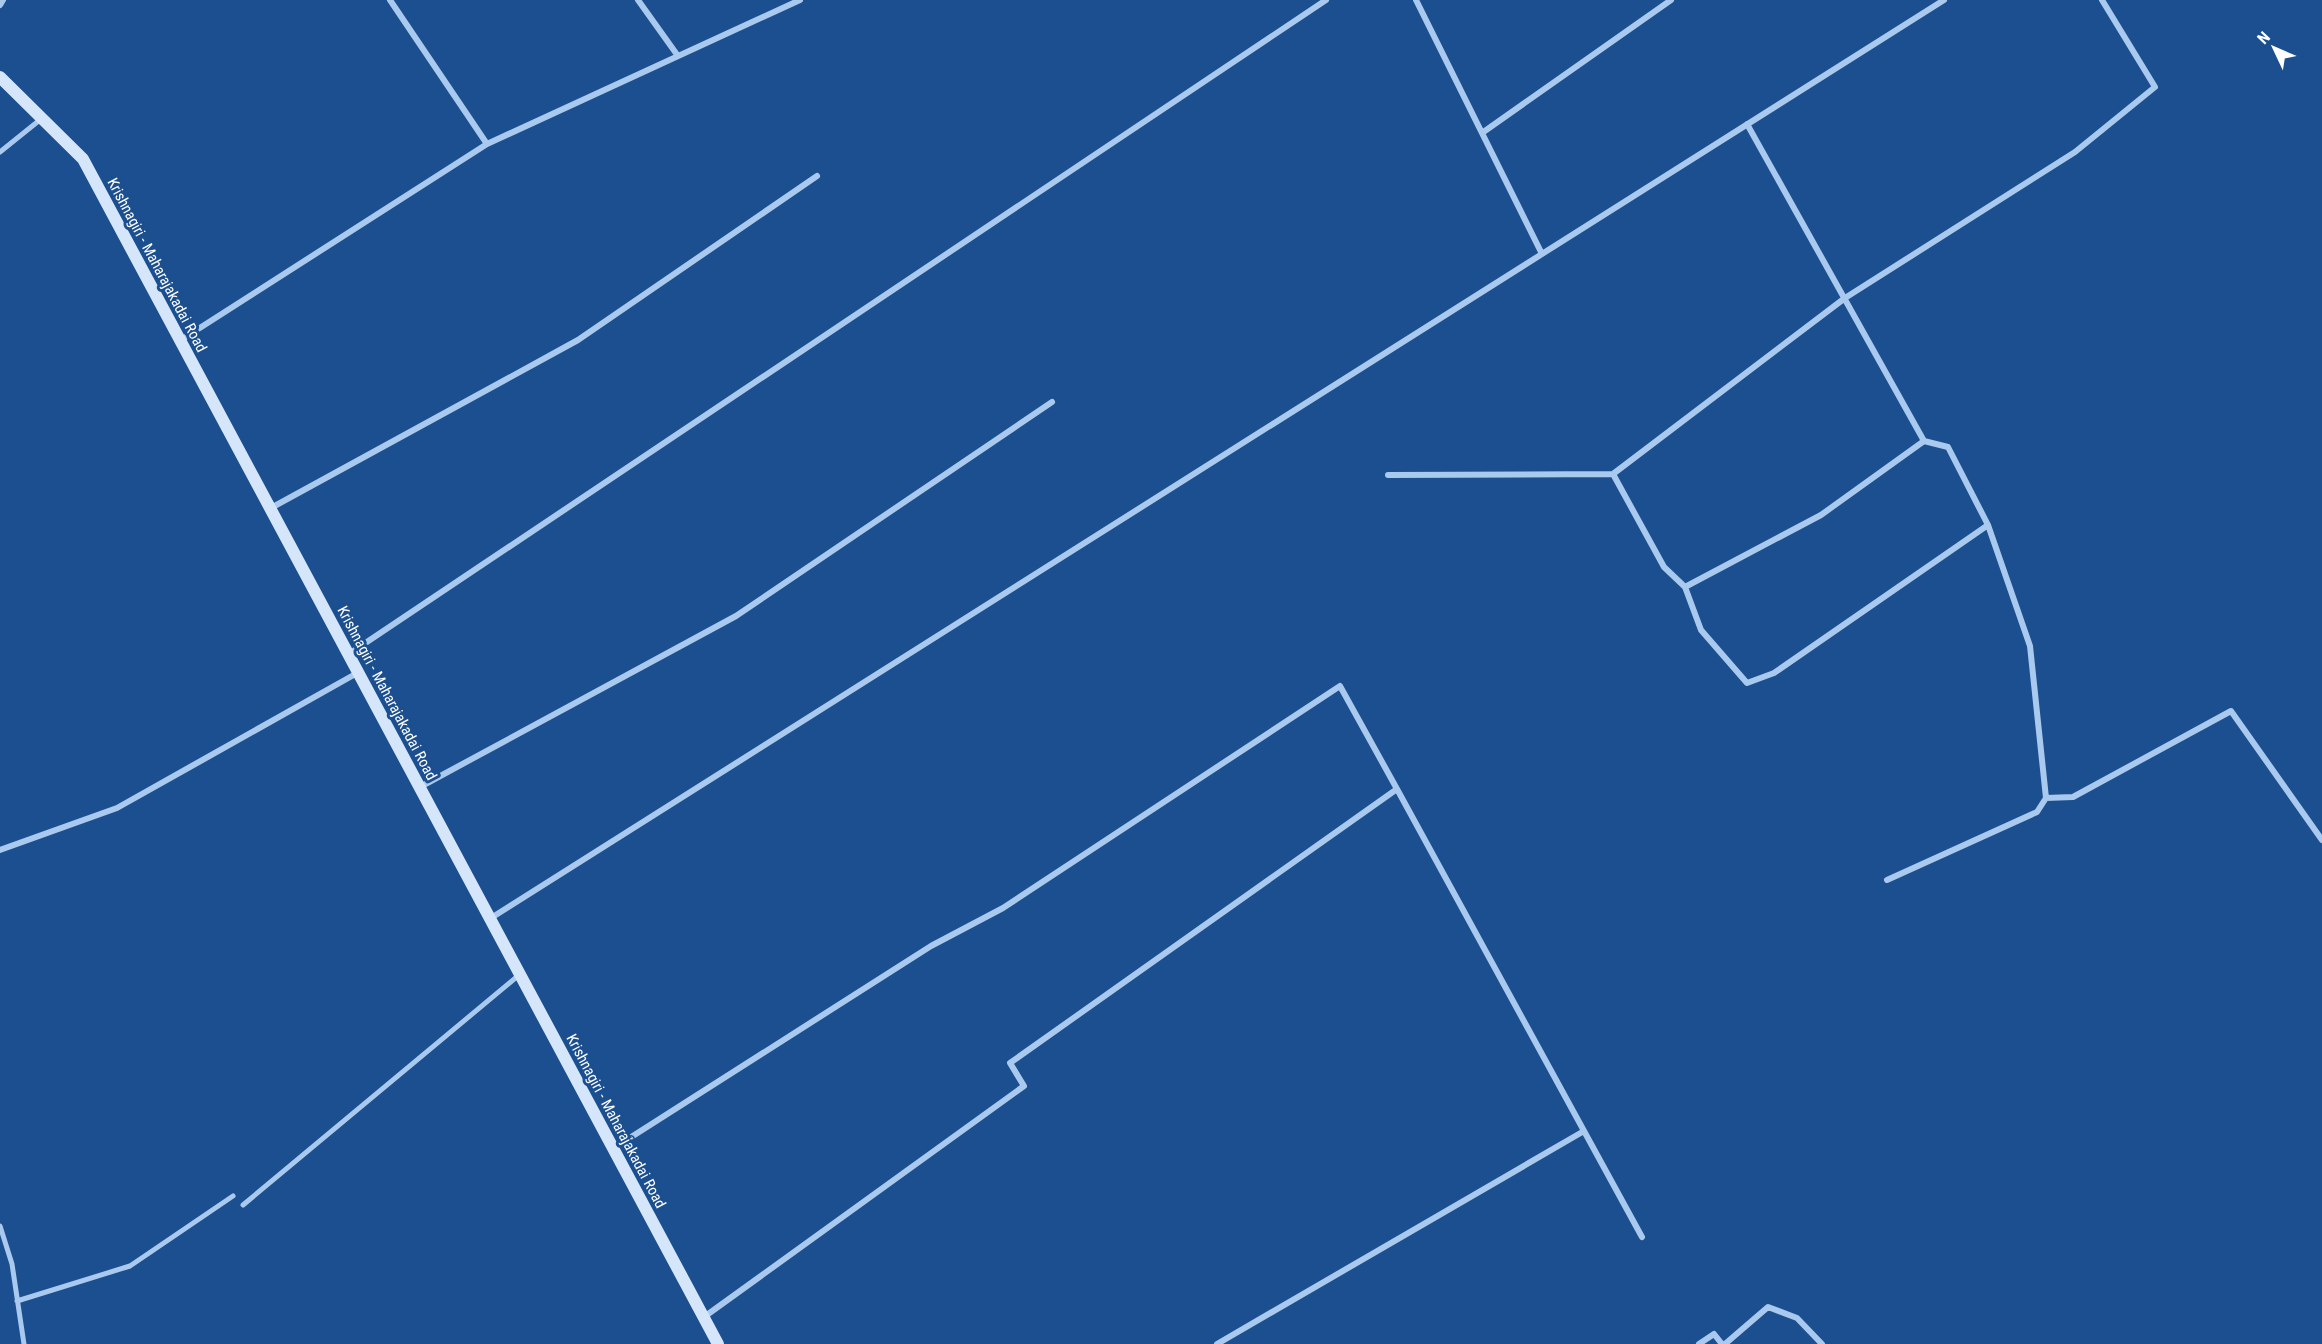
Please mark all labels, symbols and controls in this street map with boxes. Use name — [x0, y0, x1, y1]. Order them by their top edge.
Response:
north arrow — [2244, 18, 2304, 78]
text: N — [2253, 28, 2274, 48]
street label: Krishnagiri - Maharajakadai Road — [103, 175, 211, 355]
street label: Krishnagiri - Maharajakadai Road — [333, 603, 441, 783]
street label: Krishnagiri - Maharajakadai Road — [562, 1031, 670, 1211]

